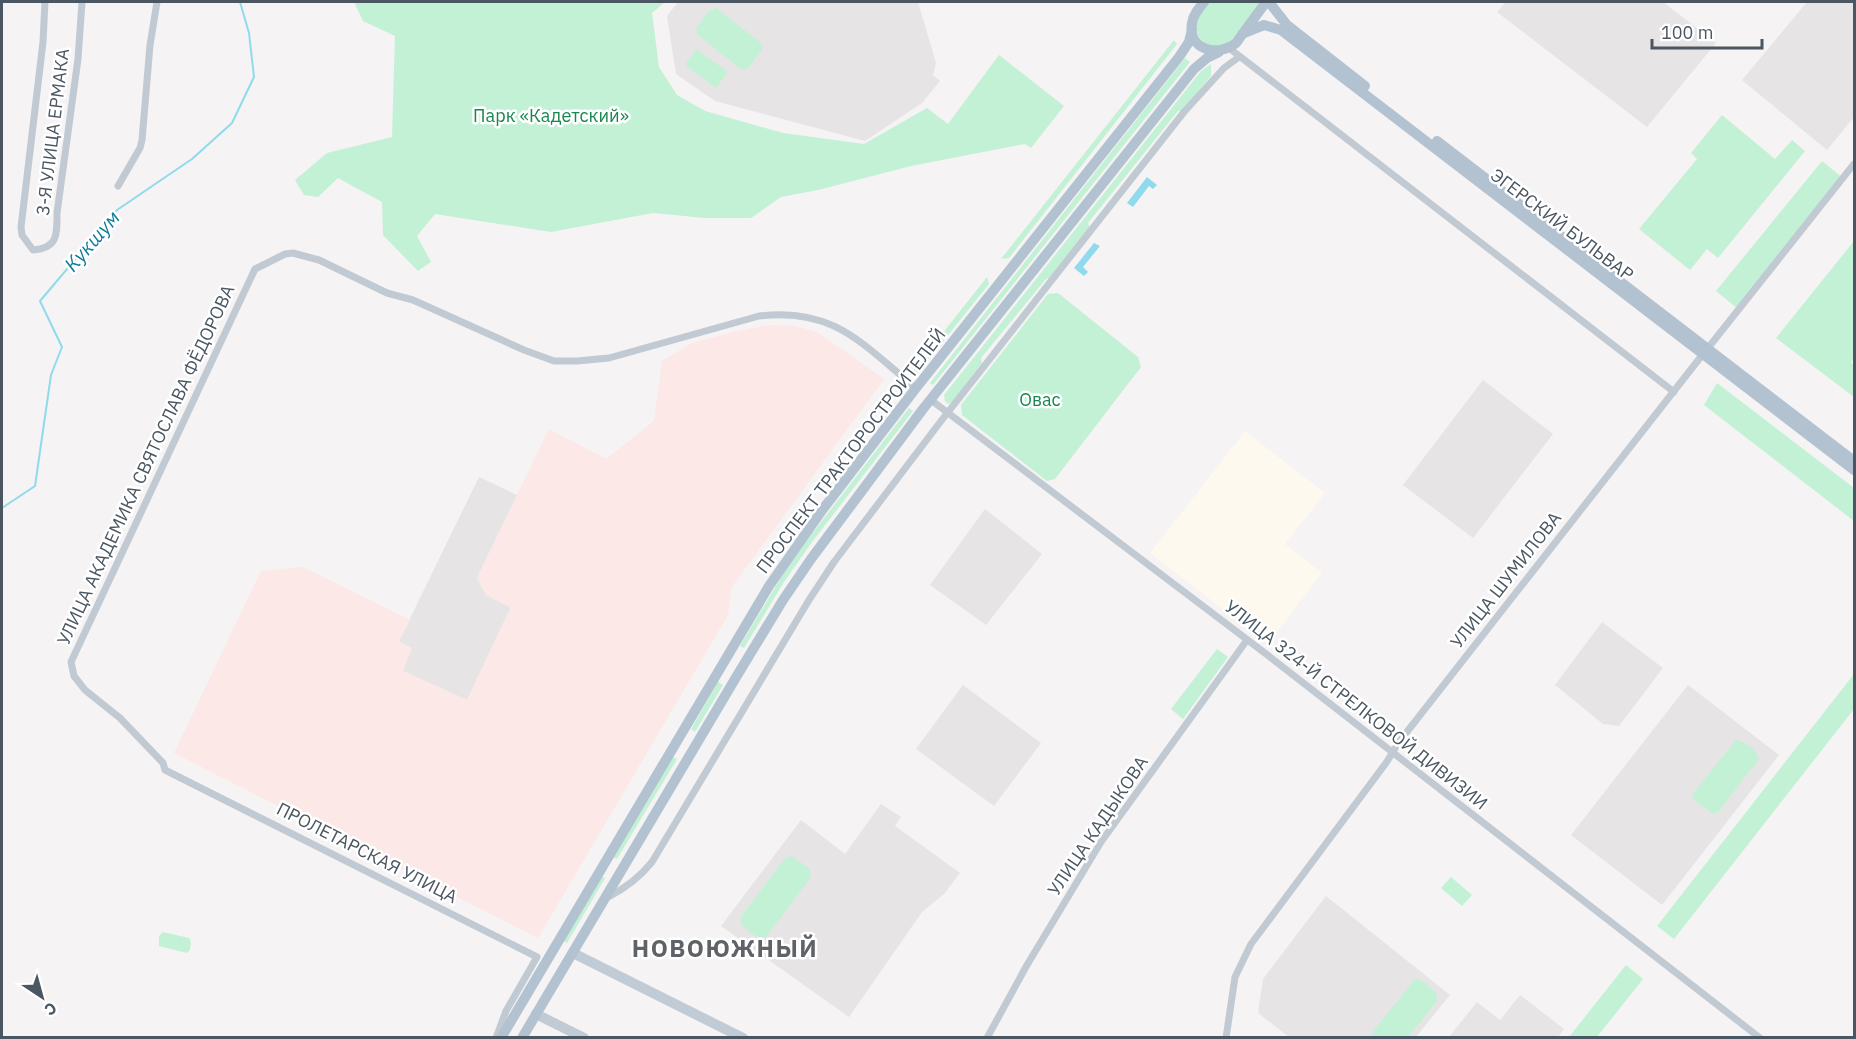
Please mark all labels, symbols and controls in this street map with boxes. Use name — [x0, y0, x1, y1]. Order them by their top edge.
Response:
scale bar — [1652, 12, 1762, 50]
text: 100 m — [1661, 21, 1713, 44]
street label: 3-Я УЛИЦА ЕРМАКА — [31, 47, 74, 217]
park label: Парк «Кадетский» — [473, 104, 629, 127]
street label: ЭГЕРСКИЙ БУЛЬВАР — [1486, 163, 1638, 286]
water label: Кукшум — [58, 204, 126, 277]
street label: УЛИЦА АКАДЕМИКА СВЯТОСЛАВА ФЁДОРОВА — [52, 280, 240, 649]
street label: ПРОСПЕКТ ТРАКТОРОСТРОИТЕЛЕЙ — [751, 324, 950, 578]
park label: Овас — [1019, 388, 1061, 411]
street label: УЛИЦА ШУМИЛОВА — [1445, 506, 1566, 653]
street label: УЛИЦА 324-Й СТРЕЛКОВОЙ ДИВИЗИИ — [1220, 595, 1492, 814]
street label: УЛИЦА КАДЫКОВА — [1042, 751, 1153, 900]
street label: ПРОЛЕТАРСКАЯ УЛИЦА — [273, 797, 462, 908]
district label: НОВОЮЖНЫЙ — [632, 932, 818, 964]
north arrow — [12, 967, 72, 1027]
text: С — [41, 998, 61, 1020]

